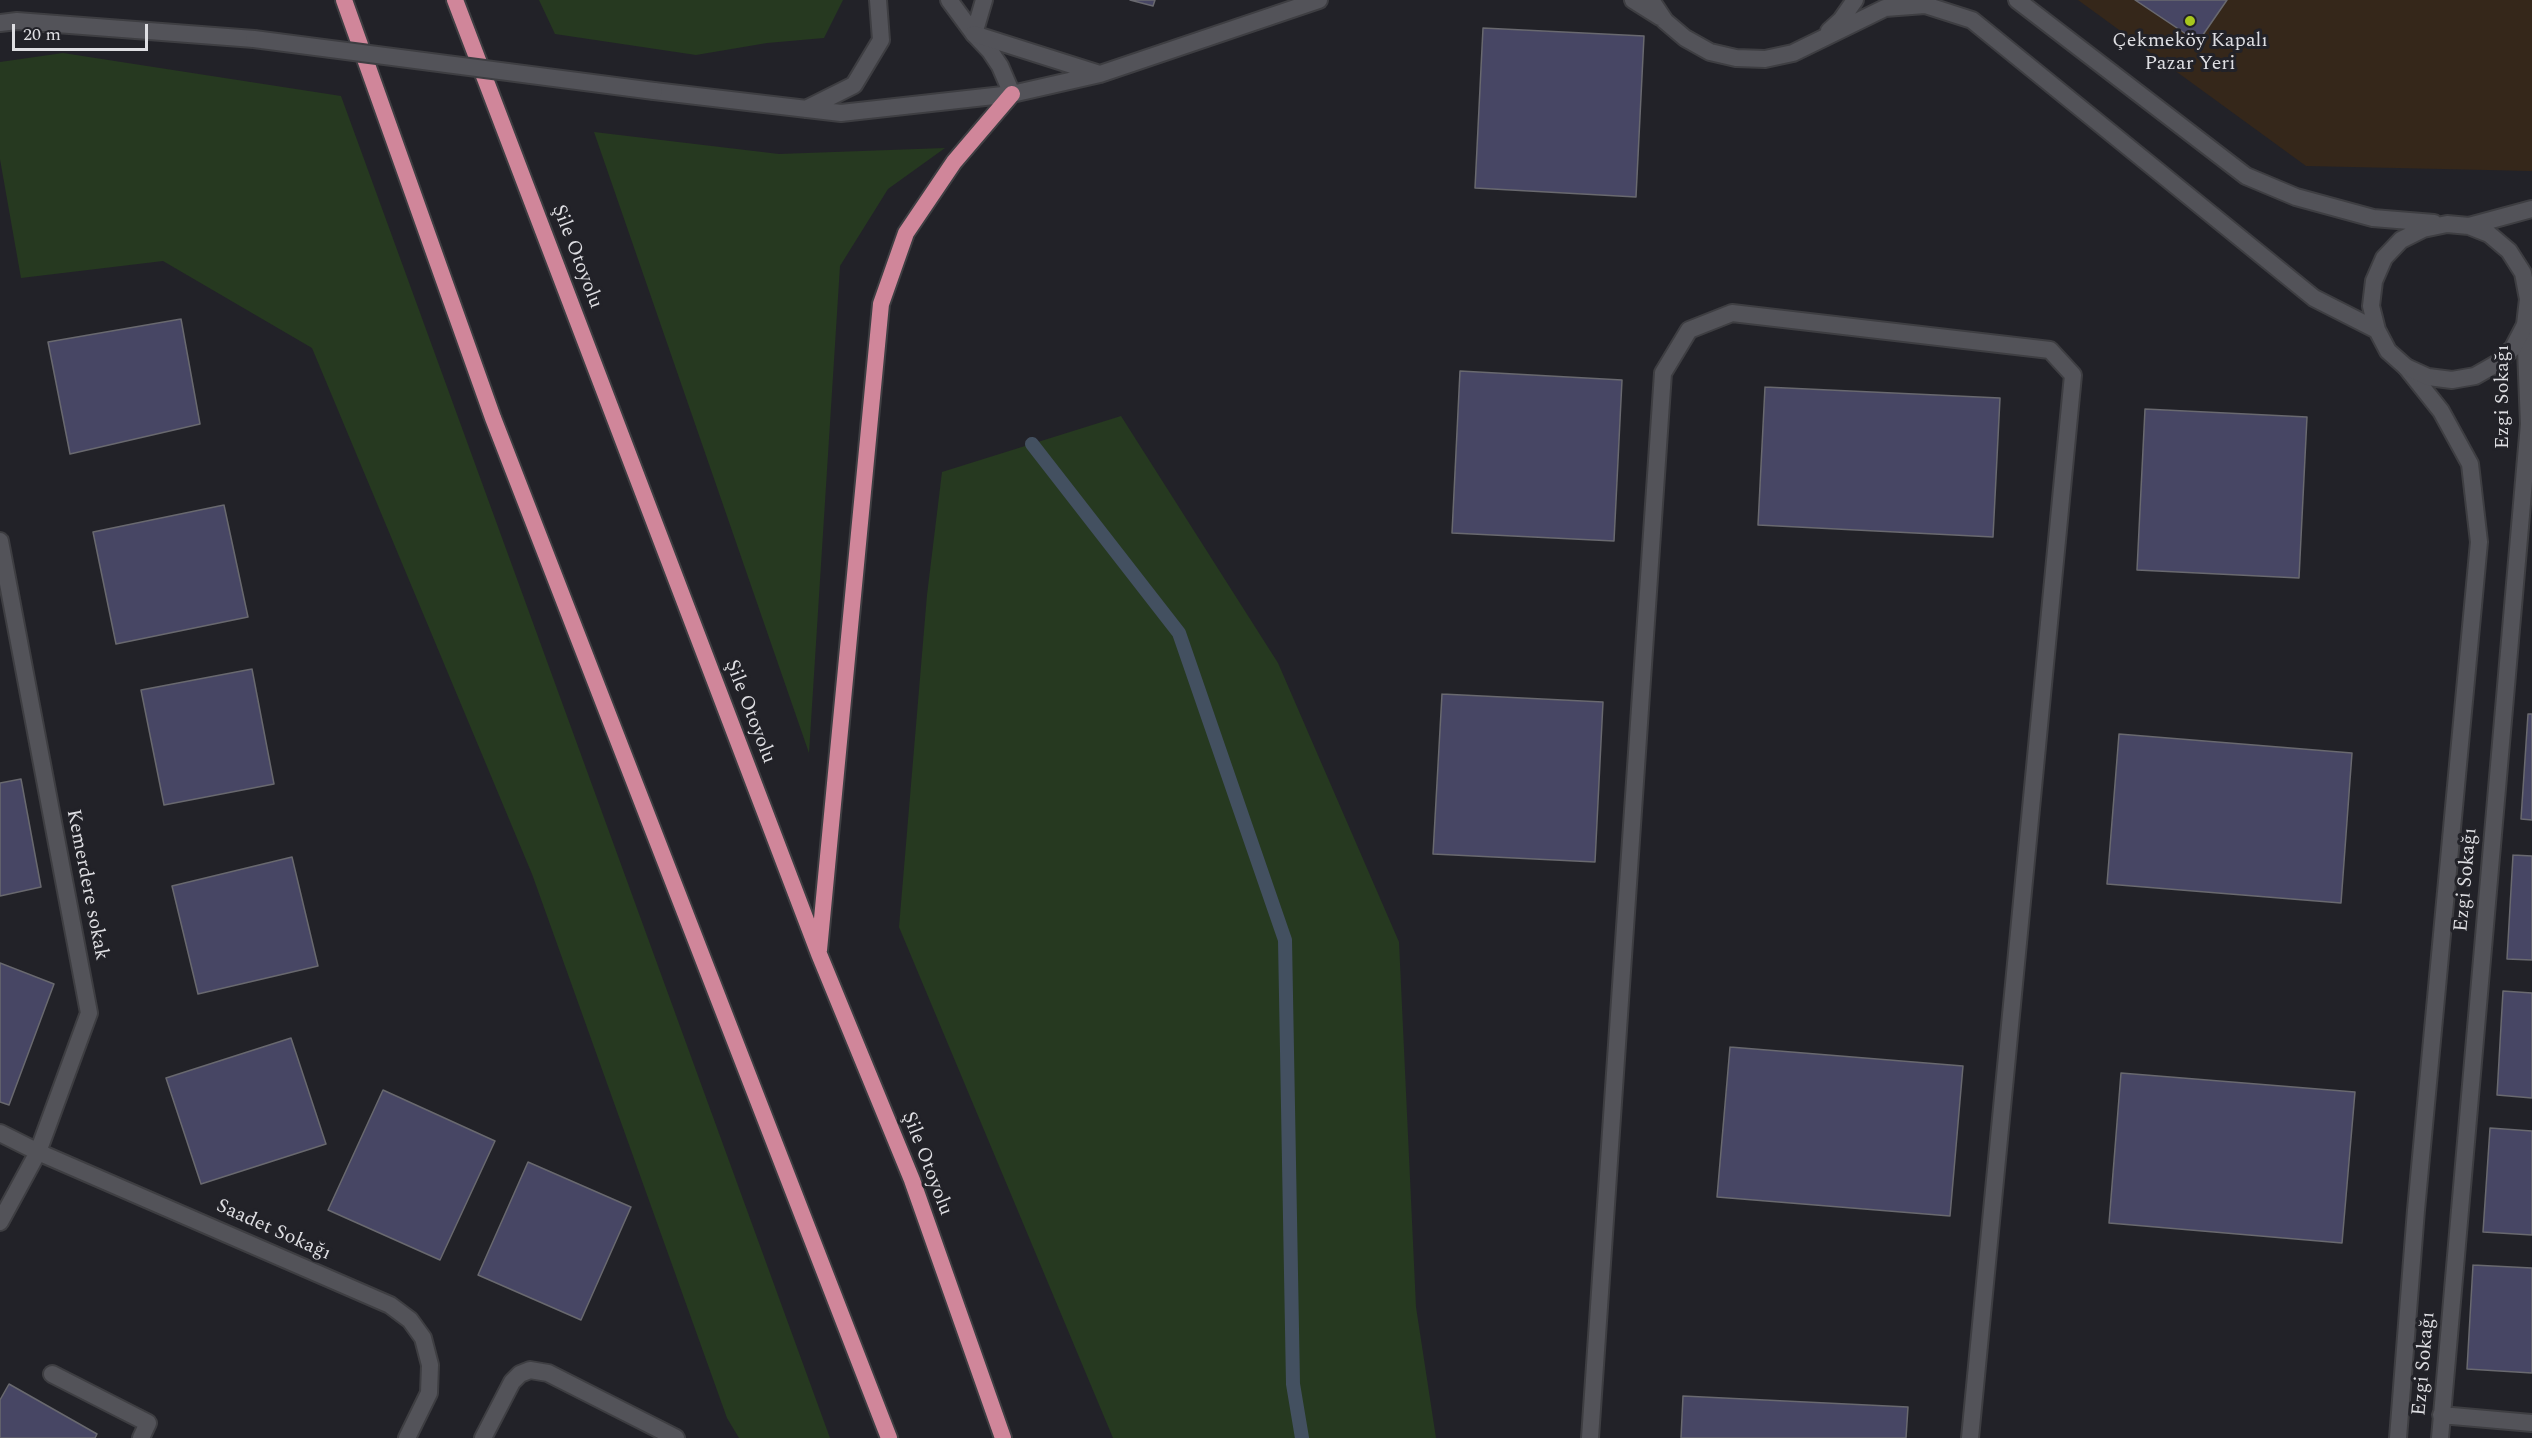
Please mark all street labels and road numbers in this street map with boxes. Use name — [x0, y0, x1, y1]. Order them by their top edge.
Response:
street label: Şile Otoyolu — [545, 202, 607, 312]
street label: Ezgi Sokağı — [2492, 345, 2516, 449]
street label: Şile Otoyolu — [718, 657, 780, 767]
street label: Kemerdere sokak — [60, 808, 112, 962]
street label: Ezgi Sokağı — [2450, 827, 2484, 933]
street label: Şile Otoyolu — [895, 1109, 957, 1219]
street label: Saadet Sokağı — [212, 1195, 334, 1267]
street label: Ezgi Sokağı — [2408, 1311, 2442, 1417]

